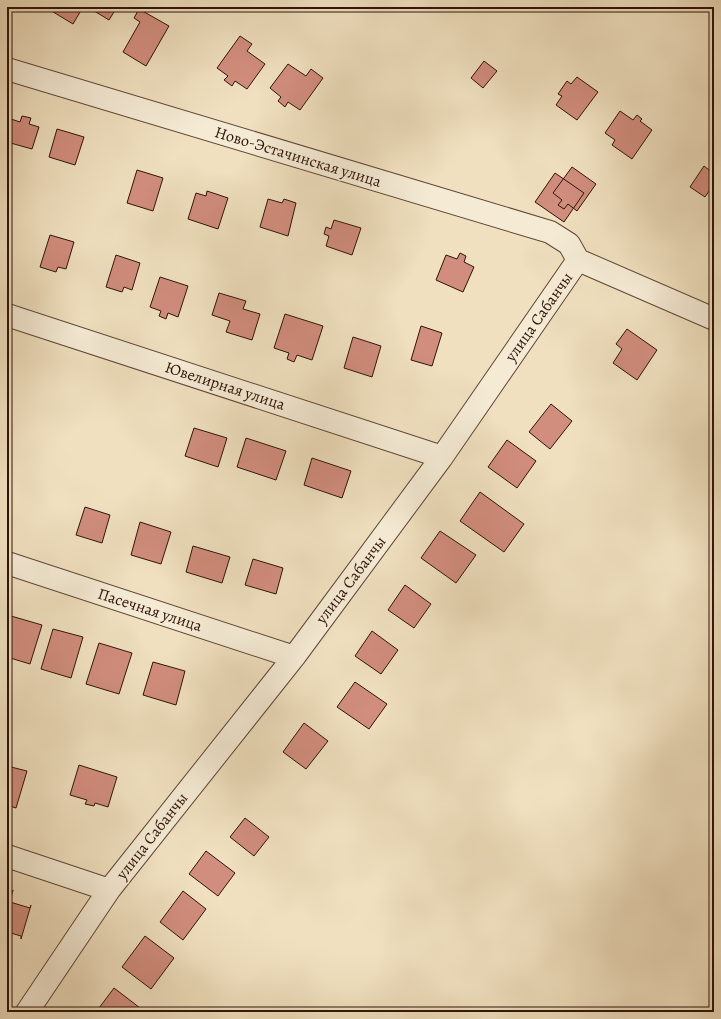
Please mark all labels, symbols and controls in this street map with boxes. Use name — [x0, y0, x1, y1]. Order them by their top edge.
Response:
street label: Ново-Эстачинская улица — [212, 121, 385, 193]
street label: улица Сабанчы — [499, 268, 578, 367]
street label: Ювелирная улица — [162, 356, 288, 416]
street label: улица Сабанчы — [310, 532, 391, 629]
street label: Пасечная улица — [95, 583, 206, 637]
street label: улица Сабанчы — [110, 788, 193, 885]

